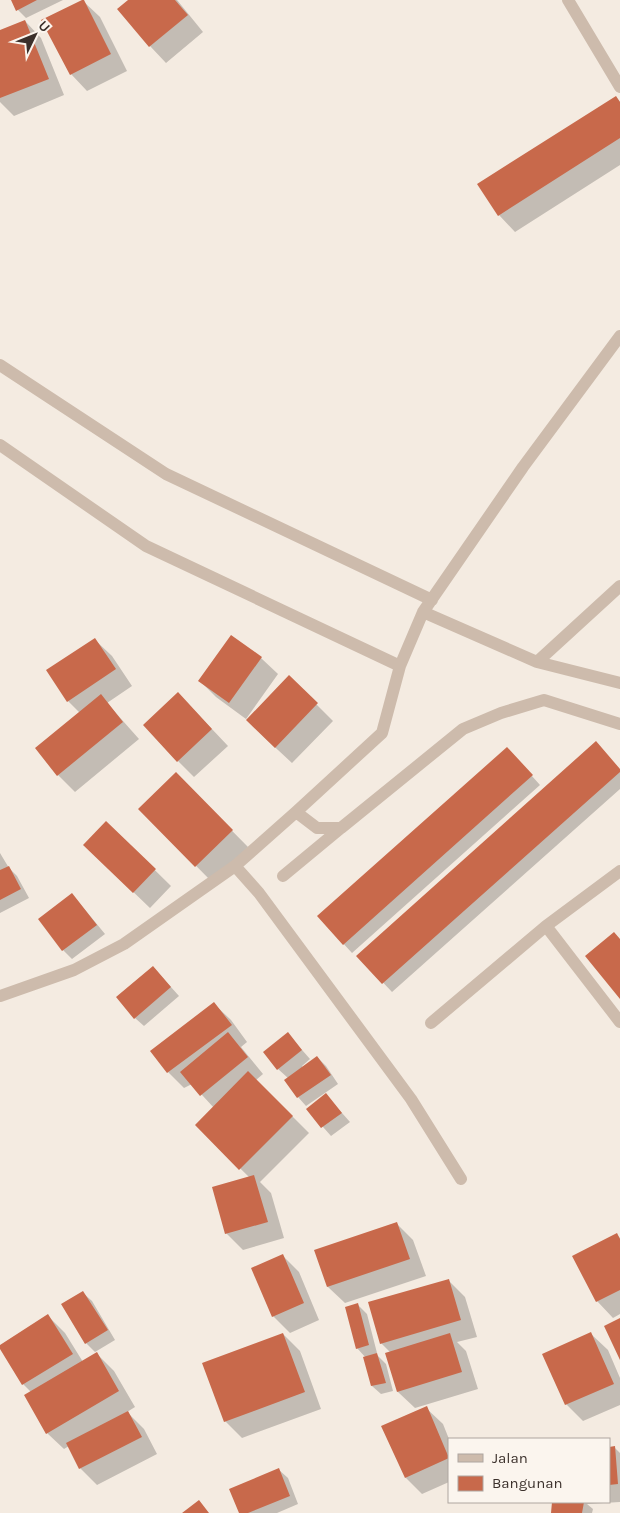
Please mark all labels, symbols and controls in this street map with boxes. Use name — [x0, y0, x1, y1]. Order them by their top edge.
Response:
north arrow — [10, 10, 60, 60]
text: U — [35, 17, 54, 36]
legend — [448, 1438, 610, 1503]
text: Jalan — [492, 1449, 528, 1467]
text: Bangunan — [492, 1474, 563, 1492]

